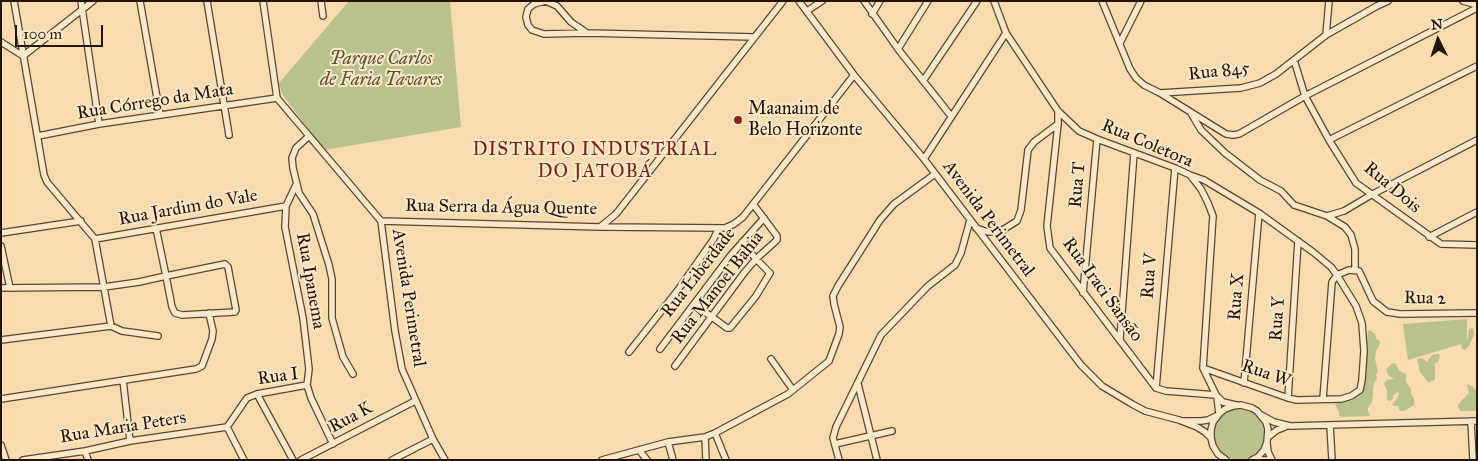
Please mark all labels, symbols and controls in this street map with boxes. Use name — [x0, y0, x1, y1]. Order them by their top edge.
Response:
scale bar — [18, 15, 105, 47]
north arrow — [1413, 15, 1463, 65]
text: N — [1430, 16, 1443, 33]
text: 100 m — [23, 25, 62, 43]
park label: Parque Carlos de Faria Tavares — [320, 49, 442, 92]
street label: Rua 845 — [1187, 58, 1251, 86]
street label: Rua Córrego da Mata — [75, 79, 235, 125]
place label: Maanaim de Belo Horizonte — [748, 99, 863, 142]
marker: Maanaim de Belo Horizonte — [732, 114, 744, 126]
street label: Rua Coletora — [1098, 115, 1196, 173]
district label: DISTRITO INDUSTRIAL DO JATOBÁ — [470, 139, 720, 183]
street label: Avenida Perimetral — [937, 157, 1039, 281]
street label: Rua Dois — [1359, 158, 1425, 218]
street label: Rua T — [1065, 161, 1091, 209]
street label: Rua Jardim do Vale — [117, 185, 259, 231]
street label: Rua Serra da Água Quente — [405, 196, 597, 220]
street label: Rua Liberdade — [657, 224, 741, 322]
street label: Avenida Perimetral — [386, 227, 430, 369]
street label: Rua Manoel Bahia — [667, 227, 769, 349]
street label: Rua Ipanema — [291, 231, 329, 331]
street label: Rua Iraci Sansão — [1057, 234, 1147, 346]
street label: Rua V — [1137, 252, 1163, 300]
street label: Rua X — [1224, 272, 1250, 322]
street label: Rua 2 — [1404, 288, 1446, 310]
street label: Rua Y — [1266, 296, 1290, 342]
street label: Rua W — [1239, 356, 1293, 392]
street label: Rua I — [256, 363, 300, 391]
street label: Rua K — [325, 398, 377, 438]
street label: Rua Maria Peters — [58, 407, 188, 449]

